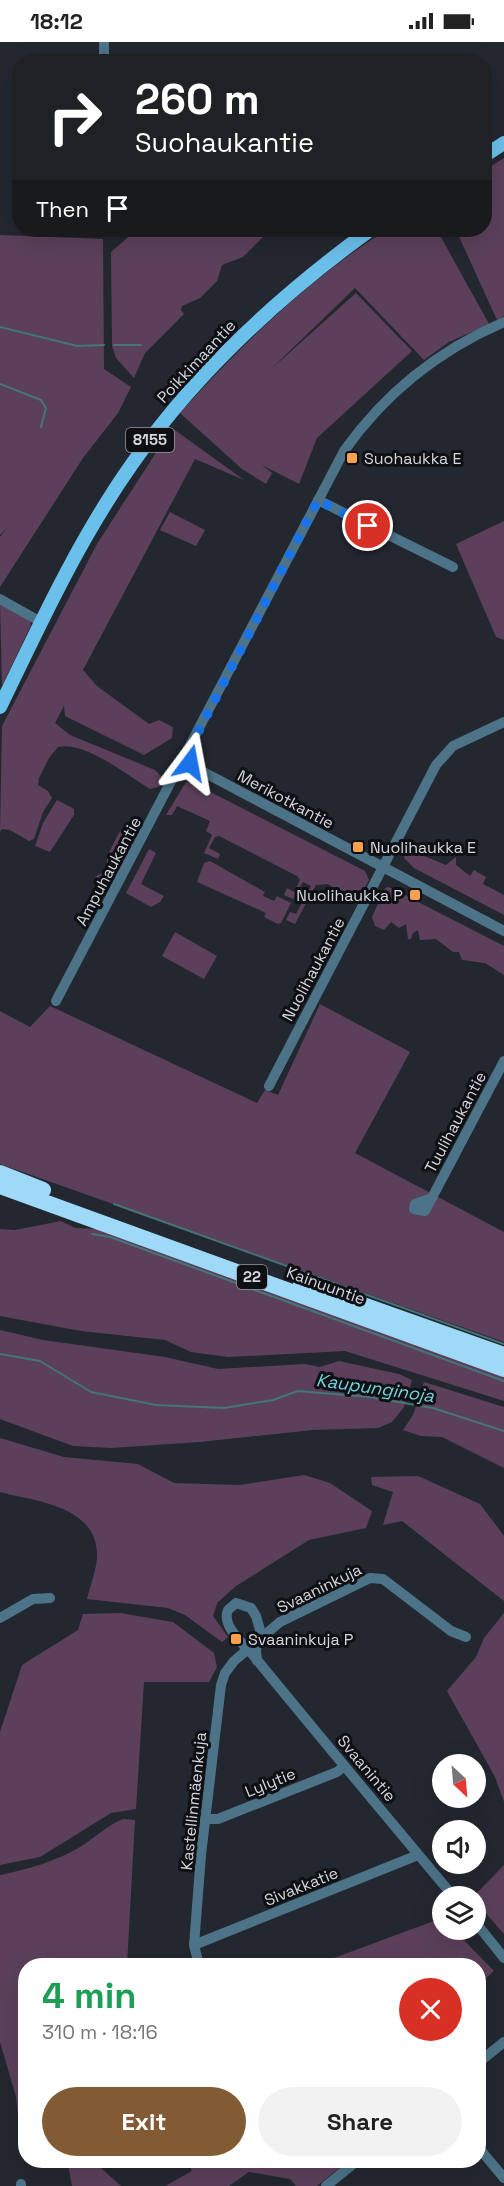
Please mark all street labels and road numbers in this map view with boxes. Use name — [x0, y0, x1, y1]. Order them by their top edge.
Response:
street label: Poikkimaantie — [152, 315, 240, 408]
road number: 8155 — [126, 428, 174, 452]
street label: Merikotkantie — [234, 765, 338, 834]
street label: Ampuhaukantie — [71, 813, 146, 929]
street label: Nuolihaukantie — [277, 914, 350, 1025]
street label: Tuulihaukantie — [420, 1068, 491, 1177]
street label: Kainuuntie — [283, 1261, 368, 1309]
road number: 22 — [237, 1265, 267, 1289]
street label: Svaaninkuja — [273, 1559, 365, 1618]
street label: Kastellinmäenkuja — [176, 1731, 211, 1871]
street label: Svaanintie — [333, 1731, 401, 1806]
street label: Lylytie — [242, 1763, 299, 1802]
street label: Sivakkatie — [261, 1862, 341, 1911]

